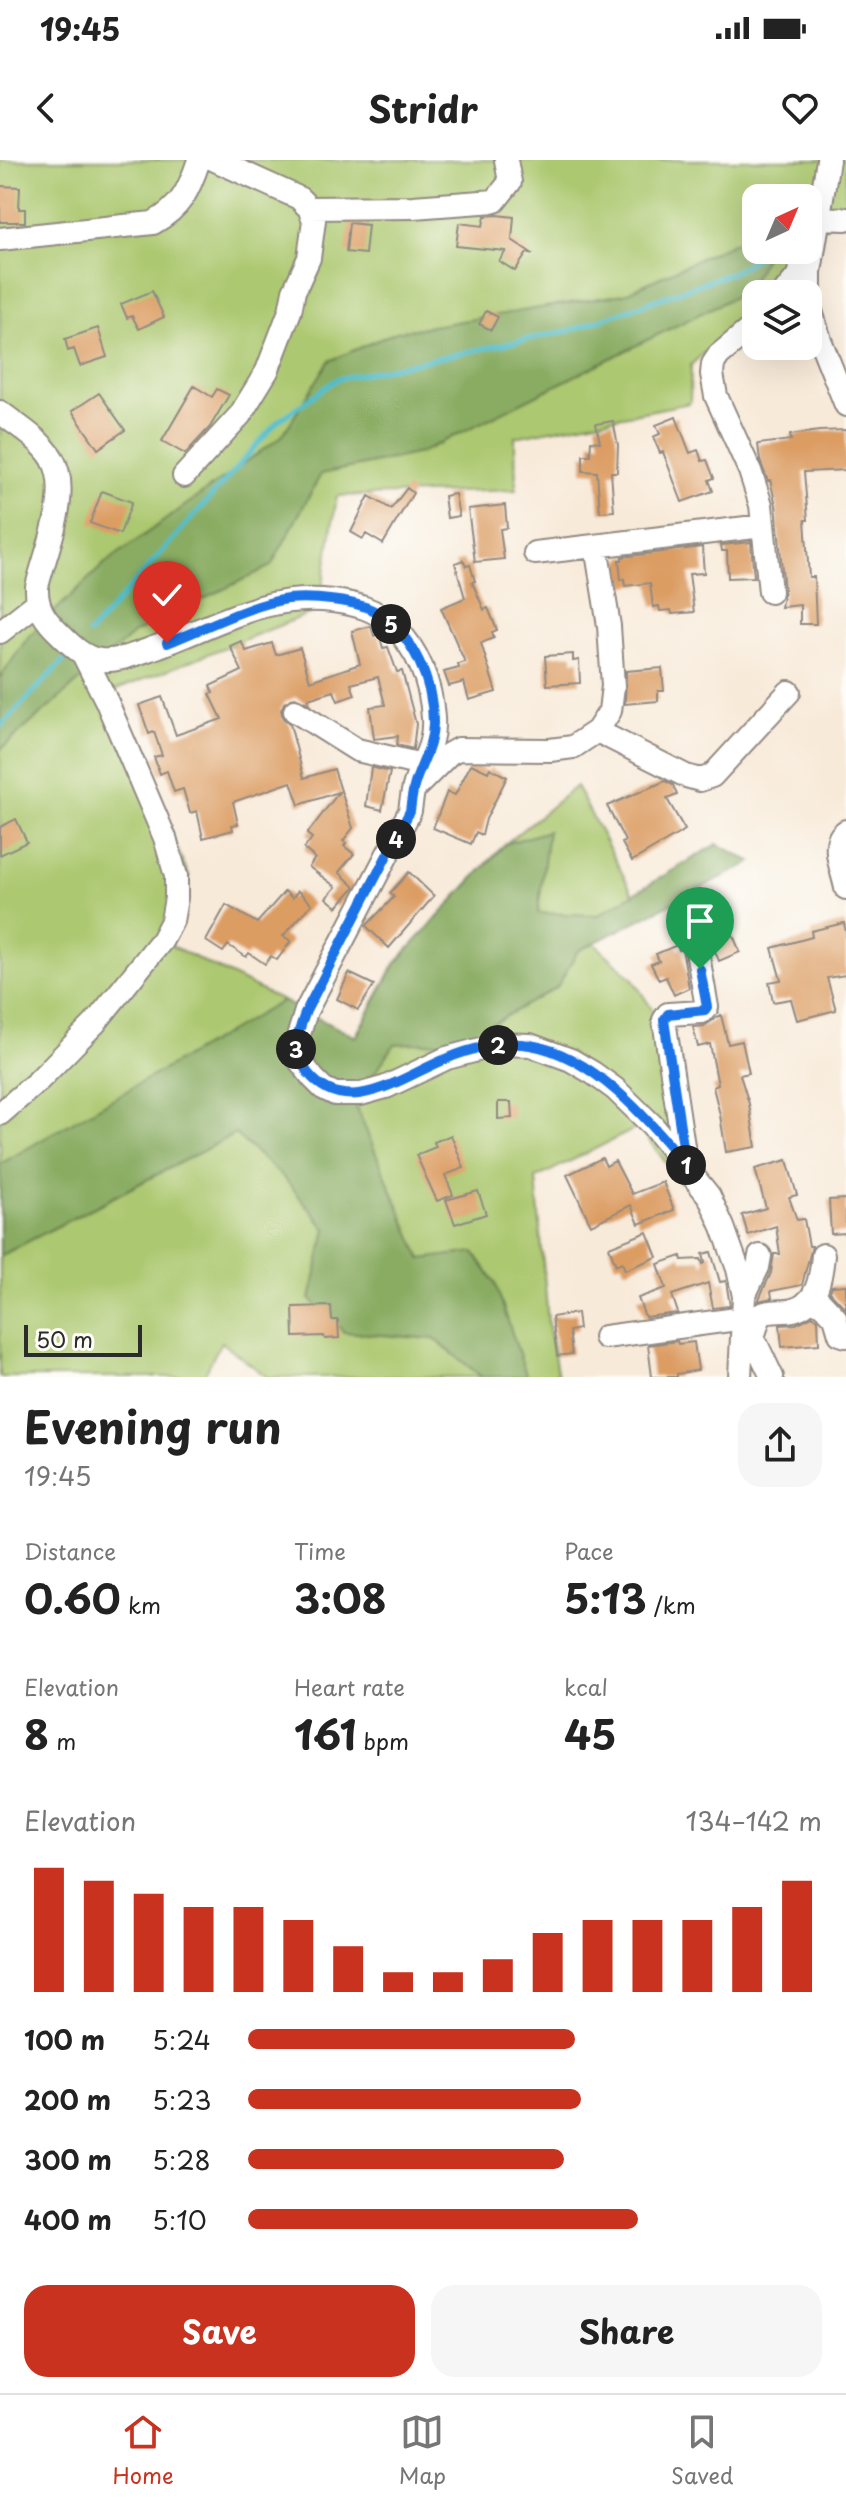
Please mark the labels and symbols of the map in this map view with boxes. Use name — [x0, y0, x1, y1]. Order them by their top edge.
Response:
north arrow — [742, 184, 822, 264]
pin — [133, 561, 201, 643]
pin: 5 — [371, 604, 411, 644]
pin: 4 — [376, 819, 416, 859]
pin — [666, 887, 734, 969]
pin: 2 — [478, 1025, 518, 1065]
pin: 3 — [276, 1029, 316, 1069]
pin: 1 — [666, 1145, 706, 1185]
scale bar — [24, 1321, 142, 1357]

